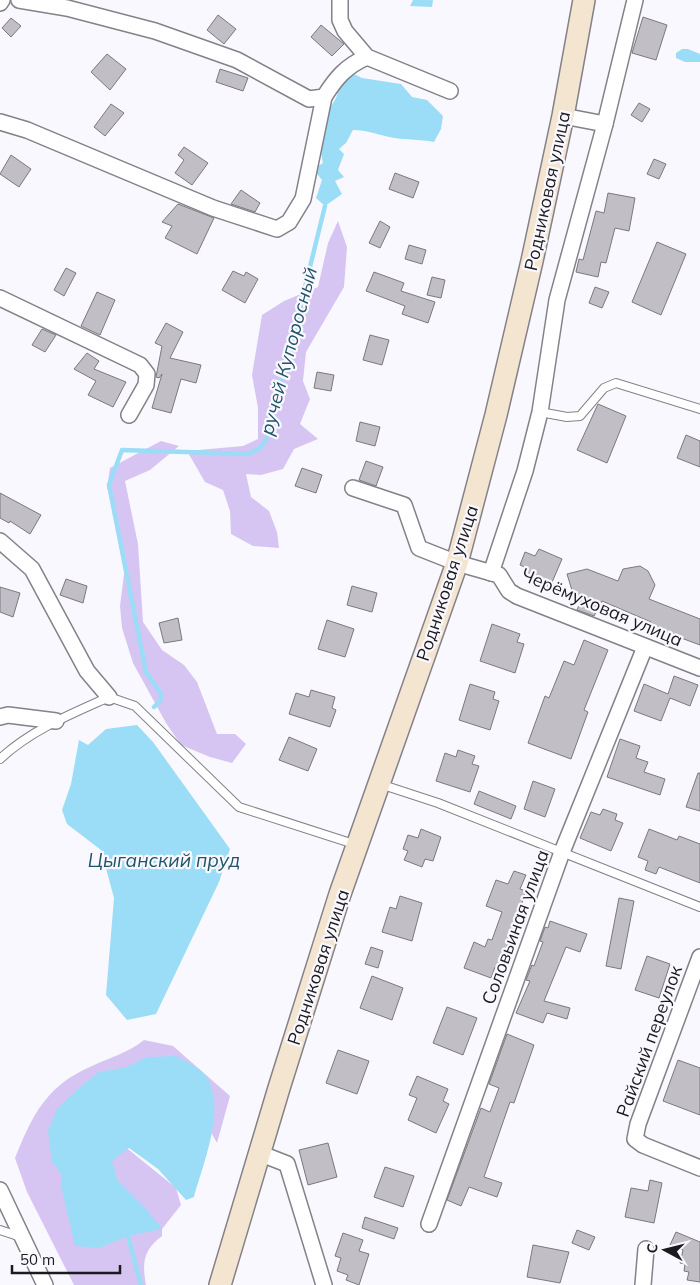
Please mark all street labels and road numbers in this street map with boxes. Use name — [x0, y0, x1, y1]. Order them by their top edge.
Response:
street label: Родниковая улица — [519, 109, 575, 273]
street label: Родниковая улица — [411, 502, 483, 664]
street label: Черёмуховая улица — [518, 563, 686, 651]
street label: Соловьиная улица — [476, 847, 554, 1007]
street label: Родниковая улица — [282, 886, 354, 1048]
street label: Райский переулок — [611, 962, 687, 1120]

